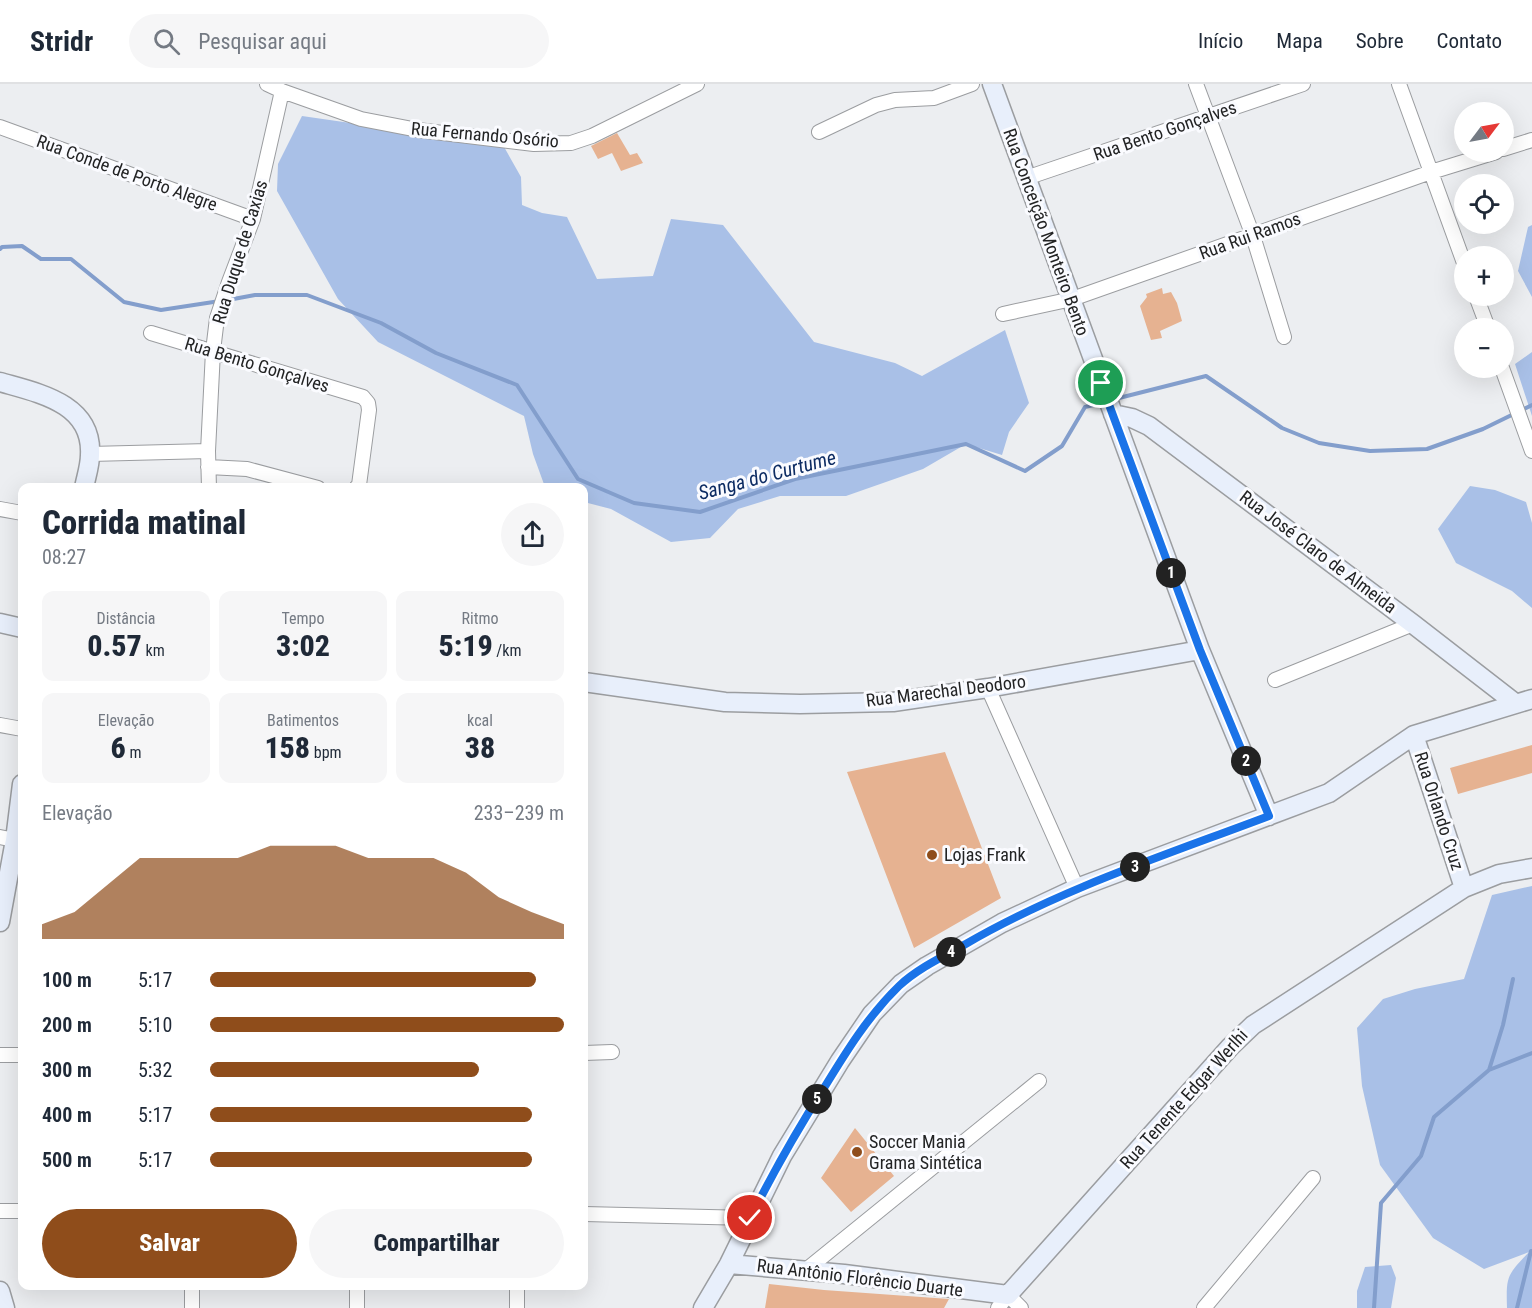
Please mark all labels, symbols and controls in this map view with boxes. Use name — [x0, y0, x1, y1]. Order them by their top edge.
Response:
search box — [129, 14, 549, 68]
text: Stridr — [30, 25, 93, 58]
icon: search — [150, 25, 183, 58]
text: Pesquisar aqui — [198, 29, 327, 54]
text: Início — [1198, 29, 1243, 53]
text: Mapa — [1276, 29, 1323, 53]
text: Sobre — [1356, 29, 1404, 53]
text: Contato — [1437, 29, 1502, 53]
street label: Rua Bento Gonçalves — [1091, 96, 1239, 165]
north arrow — [1454, 102, 1514, 162]
map controls — [1454, 102, 1514, 378]
street label: Rua Fernando Osório — [410, 118, 560, 151]
street label: Rua Conceição Monteiro Bento — [999, 125, 1094, 338]
street label: Rua Conde de Porto Alegre — [34, 130, 220, 215]
button: locate — [1454, 174, 1514, 234]
street label: Rua Duque de Caxias — [208, 177, 271, 326]
street label: Rua Rui Ramos — [1196, 207, 1303, 264]
button: + — [1454, 246, 1514, 306]
button: − — [1454, 318, 1514, 378]
street label: Rua Bento Gonçalves — [182, 333, 332, 396]
pin — [1075, 357, 1126, 408]
icon: arrive — [1084, 366, 1117, 399]
water label: Sanga do Curtume — [695, 445, 839, 505]
street label: Rua José Claro de Almeida — [1236, 486, 1401, 617]
text: Corrida matinal — [42, 503, 246, 542]
button: share — [501, 503, 564, 566]
text: 08:27 — [42, 545, 86, 569]
pin: 1 — [1156, 558, 1186, 588]
text: 1 — [1167, 563, 1175, 582]
text: Distância — [97, 609, 155, 628]
text: Tempo — [281, 609, 325, 628]
text: Ritmo — [462, 609, 498, 628]
text: 0.57 — [87, 628, 142, 663]
text: 3:02 — [276, 628, 330, 663]
text: 5:19 — [438, 628, 493, 663]
text: km — [142, 641, 165, 660]
text: /km — [493, 641, 522, 660]
street label: Rua Marechal Deodoro — [865, 670, 1027, 711]
text: Elevação — [98, 711, 154, 730]
text: Batimentos — [267, 711, 339, 730]
text: kcal — [467, 711, 493, 730]
text: 6 — [111, 730, 126, 765]
text: 158 — [264, 730, 310, 765]
text: 38 — [465, 730, 495, 765]
text: m — [126, 743, 141, 762]
text: bpm — [310, 743, 342, 762]
pin: 2 — [1231, 746, 1261, 776]
street label: Rua Orlando Cruz — [1410, 749, 1469, 873]
text: 2 — [1242, 751, 1250, 770]
text: Elevação — [42, 801, 113, 825]
text: 233–239 m — [474, 801, 564, 825]
place label: Lojas Frank — [944, 844, 1026, 865]
marker: Lojas Frank — [925, 848, 939, 862]
pin: 3 — [1120, 852, 1150, 882]
text: 3 — [1131, 857, 1139, 876]
pin: 4 — [936, 937, 966, 967]
text: 4 — [947, 942, 955, 961]
text: 100 m — [42, 968, 92, 992]
text: 5:17 — [138, 968, 172, 992]
text: 200 m — [42, 1013, 92, 1037]
text: 5:10 — [138, 1013, 172, 1037]
street label: Rua Tenente Edgar Werlhi — [1115, 1025, 1252, 1173]
text: 300 m — [42, 1058, 92, 1082]
text: 5:32 — [138, 1058, 172, 1082]
pin: 5 — [802, 1084, 832, 1114]
text: 5 — [813, 1089, 821, 1108]
text: 400 m — [42, 1103, 92, 1127]
text: 5:17 — [138, 1103, 172, 1127]
place label: Soccer Mania Grama Sintética — [869, 1131, 982, 1173]
marker: Soccer Mania Grama Sintética — [850, 1145, 864, 1159]
text: 500 m — [42, 1148, 92, 1172]
text: 5:17 — [138, 1148, 172, 1172]
pin — [724, 1192, 775, 1243]
icon: check — [733, 1201, 766, 1234]
button: Salvar — [42, 1209, 297, 1278]
button: Compartilhar — [309, 1209, 564, 1278]
street label: Rua Antônio Florêncio Duarte — [756, 1254, 964, 1301]

